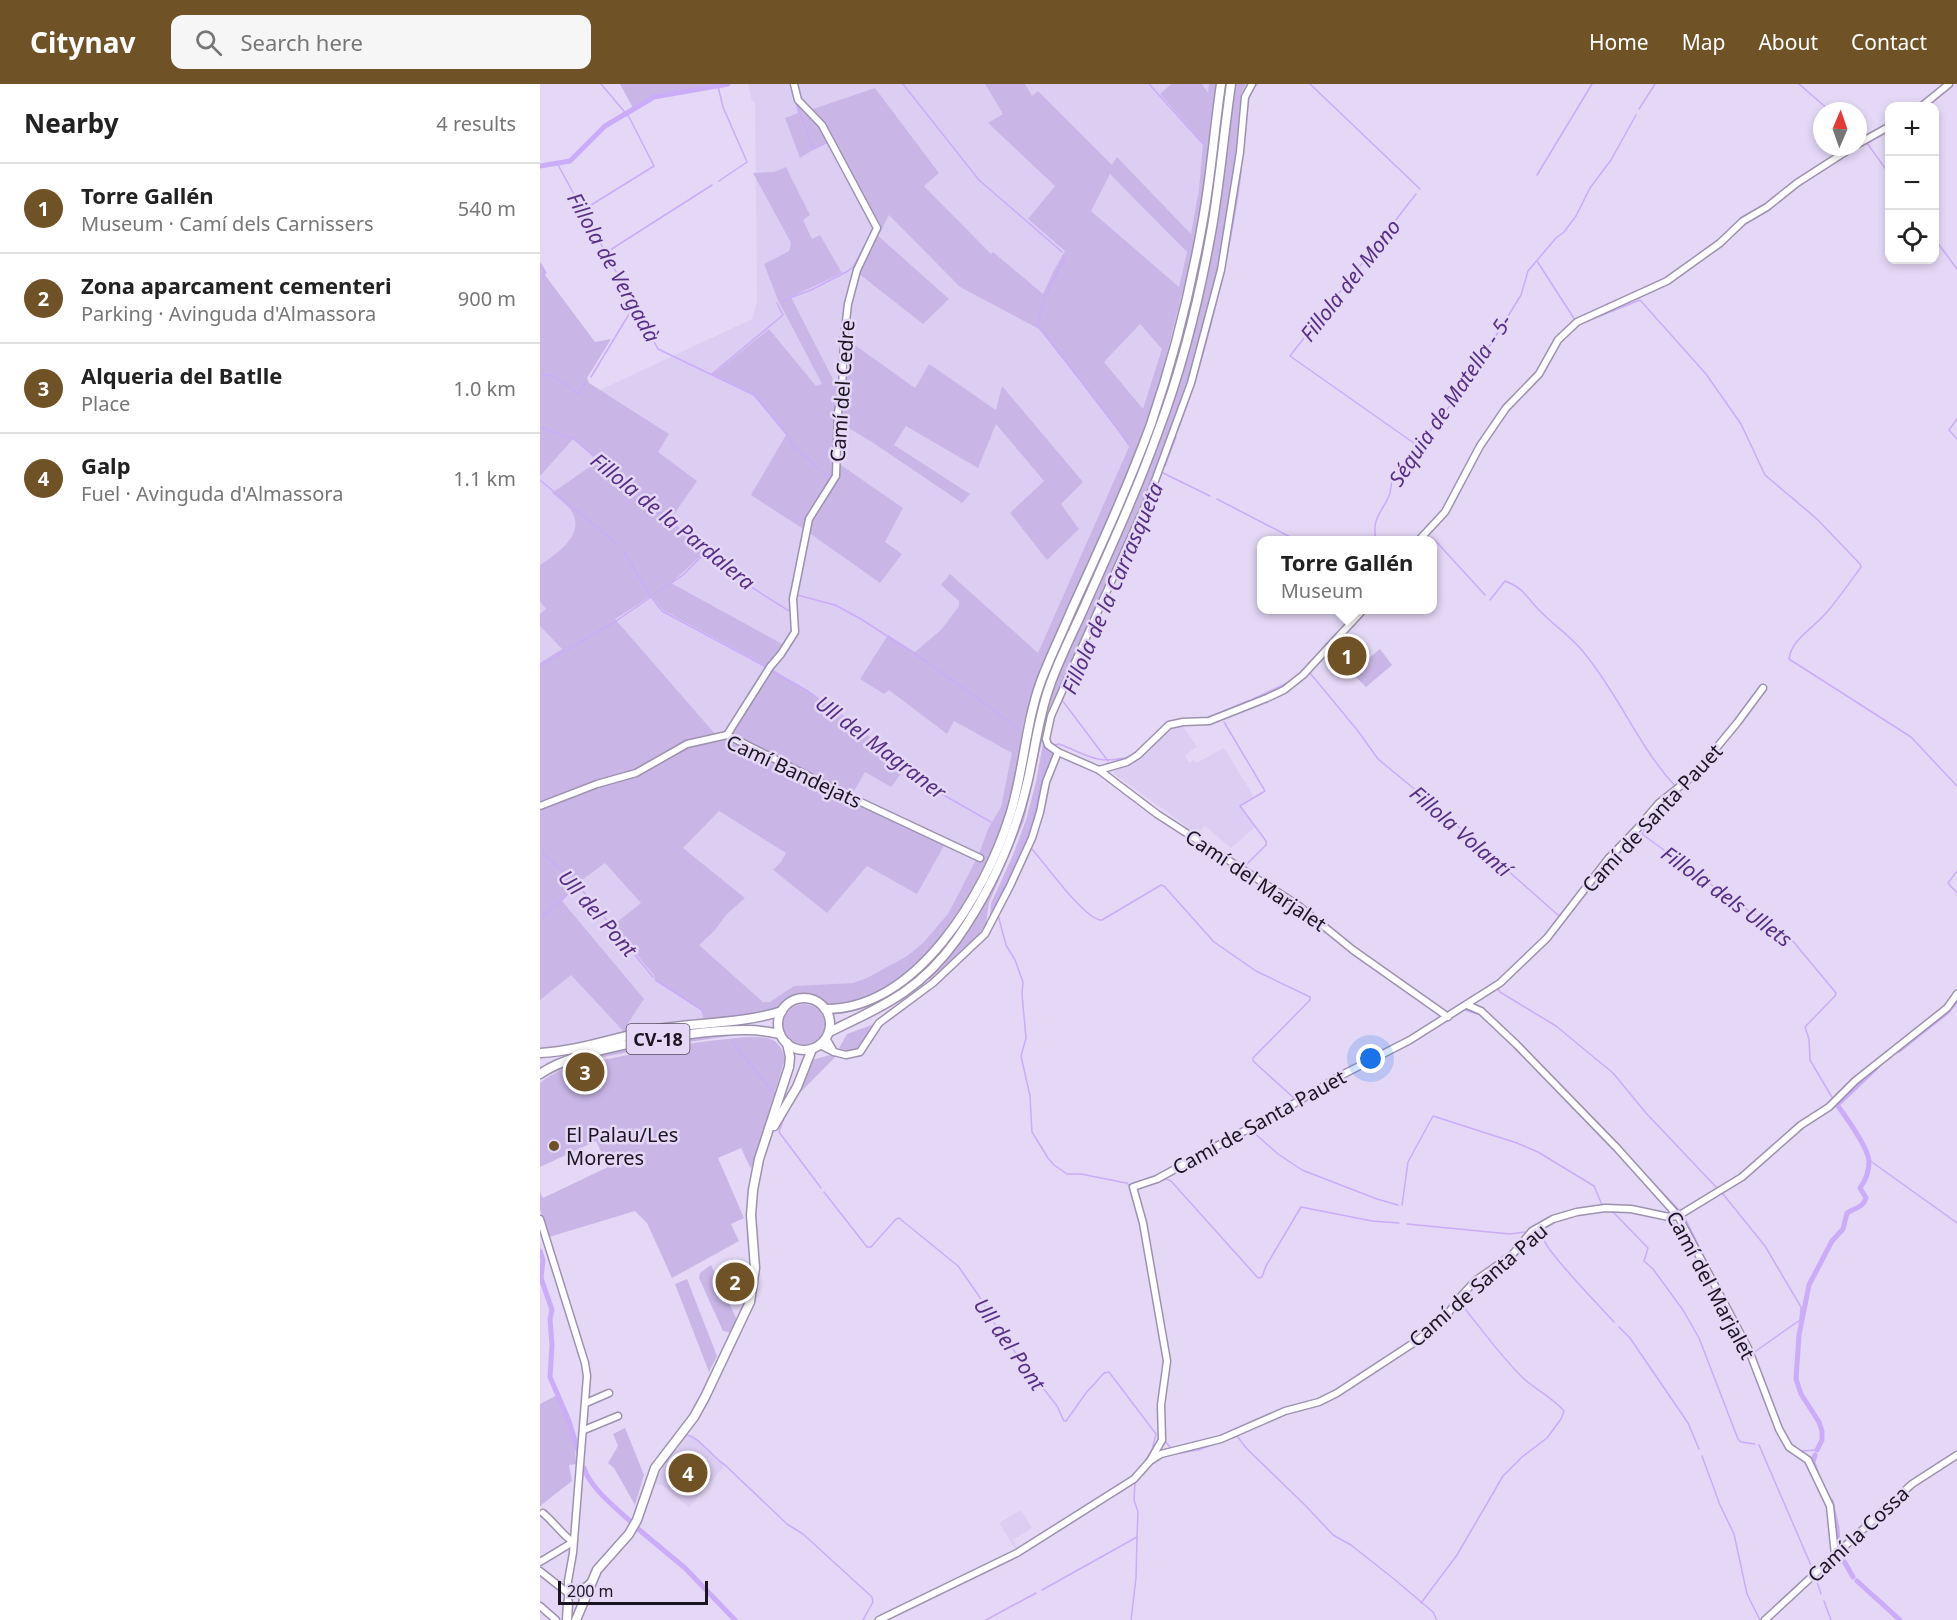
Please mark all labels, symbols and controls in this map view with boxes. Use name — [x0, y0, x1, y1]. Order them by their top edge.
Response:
search box — [171, 15, 591, 69]
text: Citynav — [30, 23, 135, 61]
icon: search — [192, 26, 225, 59]
text: Search here — [240, 27, 363, 57]
text: Home — [1589, 28, 1649, 56]
text: Map — [1682, 28, 1725, 56]
text: About — [1758, 28, 1818, 56]
text: Contact — [1851, 28, 1927, 56]
north arrow — [1813, 102, 1867, 156]
map controls — [1885, 102, 1939, 264]
button: + — [1885, 102, 1939, 156]
text: Nearby — [24, 105, 119, 141]
text: 4 results — [436, 110, 516, 137]
button: − — [1885, 156, 1939, 210]
text: Torre Gallén — [81, 180, 214, 210]
water label: Fillola de Vergadà — [561, 187, 667, 347]
text: 1 — [38, 195, 49, 222]
text: 540 m — [458, 195, 516, 222]
text: Museum · Camí dels Carnissers — [81, 210, 374, 237]
button: locate — [1885, 210, 1939, 264]
water label: Fillola del Mono — [1293, 213, 1407, 347]
text: Zona aparcament cementeri — [81, 270, 392, 300]
text: 2 — [38, 285, 49, 312]
text: 900 m — [458, 285, 516, 312]
text: Parking · Avinguda d'Almassora — [81, 300, 376, 327]
water label: Séquia de Matella - 5- — [1382, 309, 1518, 491]
street label: Camí del Cedre — [824, 319, 860, 463]
text: Alqueria del Batlle — [81, 360, 282, 390]
text: 3 — [38, 375, 49, 402]
text: 1.0 km — [453, 375, 516, 402]
text: Place — [81, 390, 130, 417]
water label: Fillola de la Pardalera — [585, 446, 761, 596]
text: Galp — [81, 450, 131, 480]
text: 4 — [38, 465, 49, 492]
text: 1.1 km — [453, 465, 516, 492]
water label: Fillola de la Carrasqueta — [1055, 478, 1169, 698]
text: Fuel · Avinguda d'Almassora — [81, 480, 343, 507]
popup — [1257, 536, 1437, 614]
text: Torre Gallén — [1281, 547, 1413, 577]
text: Museum — [1281, 577, 1363, 604]
pin: 1 — [1328, 634, 1366, 678]
water label: Ull del Magraner — [810, 689, 953, 806]
street label: Camí Bandejats — [722, 728, 866, 814]
street label: Camí de Santa Pauet — [1576, 738, 1728, 898]
water label: Fillola Volantí — [1404, 779, 1520, 885]
street label: Camí del Marjalet — [1180, 823, 1332, 937]
water label: Fillola dels Ullets — [1656, 839, 1798, 953]
water label: Ull del Pont — [552, 863, 644, 963]
road number: CV-18 — [626, 1024, 690, 1054]
your location — [1356, 1044, 1385, 1073]
pin: 3 — [566, 1050, 604, 1094]
street label: Camí de Santa Pauet — [1168, 1063, 1350, 1181]
place label: El Palau/Les Moreres — [566, 1121, 678, 1171]
marker: El Palau/Les Moreres — [547, 1139, 561, 1153]
street label: Camí del Marjalet — [1660, 1206, 1762, 1364]
street label: Camí de Santa Pau — [1403, 1217, 1553, 1353]
pin: 2 — [716, 1260, 754, 1304]
water label: Ull del Pont — [968, 1292, 1053, 1397]
pin: 4 — [668, 1450, 708, 1496]
street label: Camí la Cossa — [1801, 1480, 1915, 1588]
scale bar — [558, 1578, 708, 1606]
text: 200 m — [567, 1580, 614, 1602]

